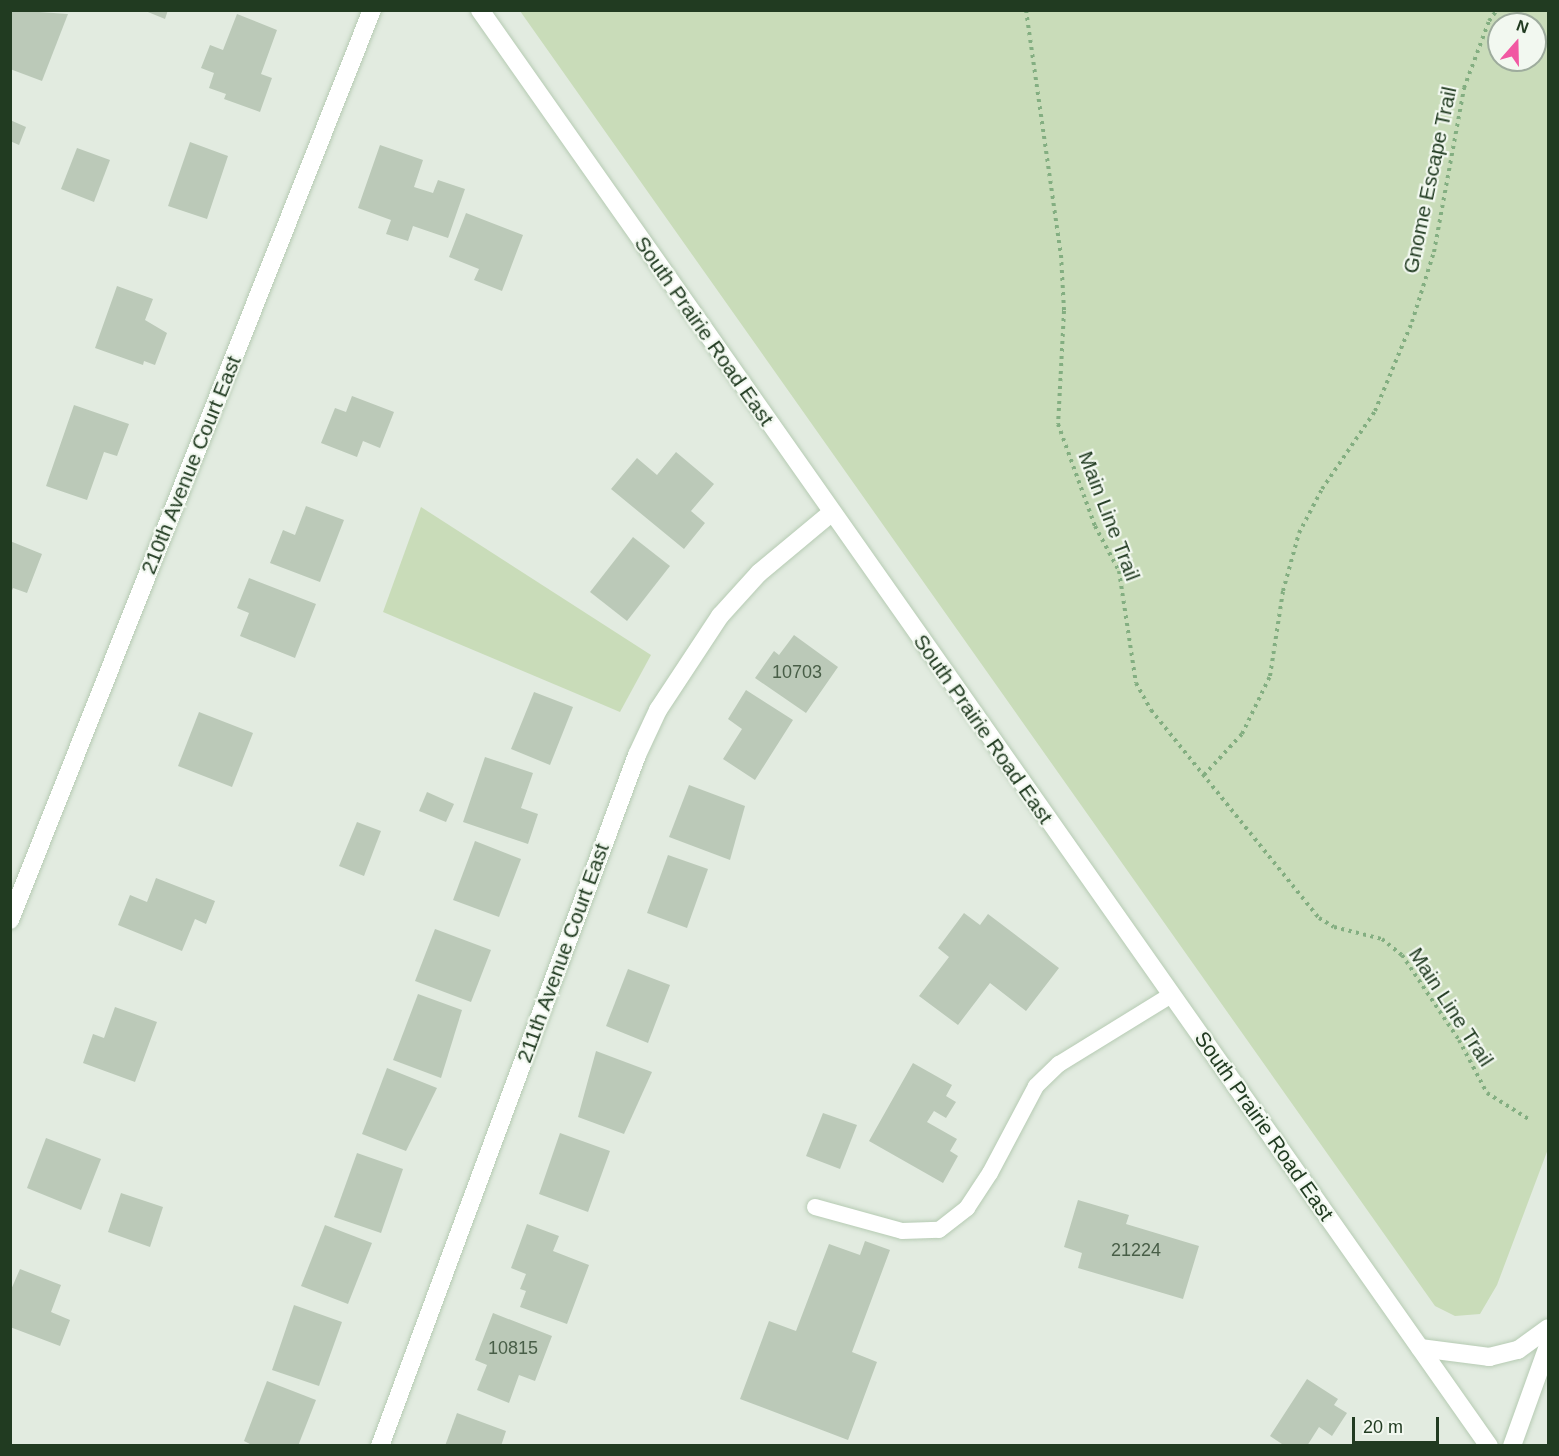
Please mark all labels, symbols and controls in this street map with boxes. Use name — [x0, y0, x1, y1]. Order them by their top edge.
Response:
north arrow — [1487, 12, 1547, 72]
text: N — [1514, 17, 1531, 36]
street label: Gnome Escape Trail — [1398, 84, 1462, 276]
street label: South Prairie Road East — [629, 232, 779, 430]
street label: 210th Avenue Court East — [135, 352, 247, 578]
street label: Main Line Trail — [1073, 448, 1145, 584]
street label: South Prairie Road East — [908, 630, 1058, 828]
house number: 10703 — [772, 661, 822, 683]
street label: 211th Avenue Court East — [511, 839, 615, 1067]
street label: Main Line Trail — [1403, 943, 1499, 1071]
street label: South Prairie Road East — [1189, 1027, 1339, 1225]
house number: 21224 — [1111, 1239, 1161, 1261]
house number: 10815 — [488, 1337, 538, 1359]
scale bar — [1355, 1405, 1442, 1443]
text: 20 m — [1363, 1417, 1403, 1437]

